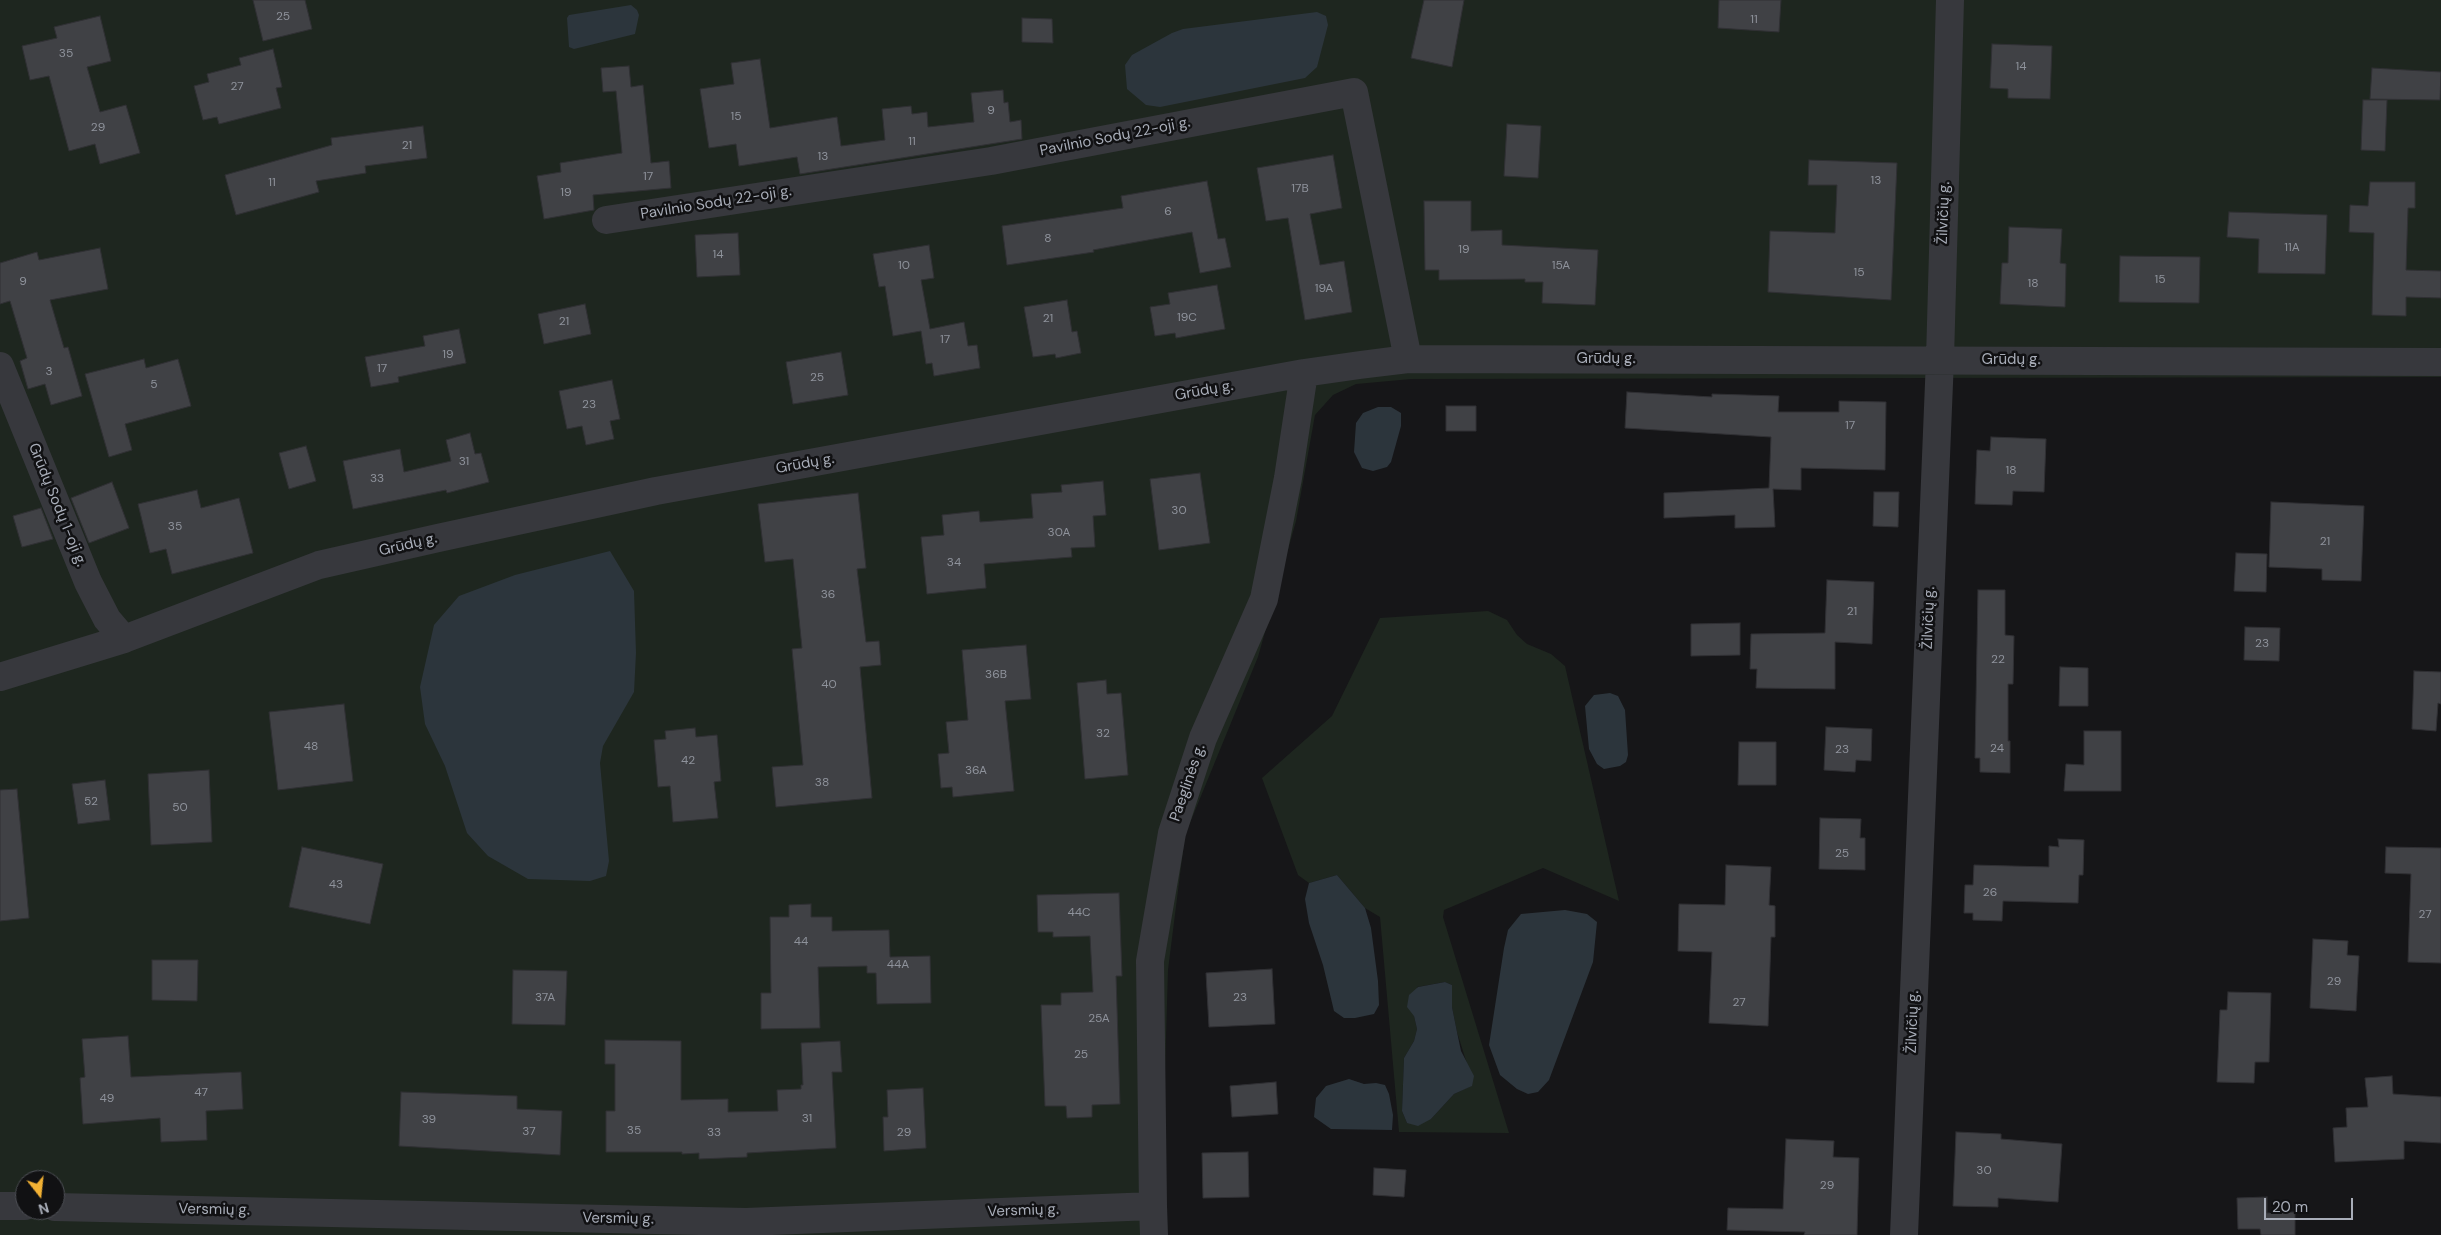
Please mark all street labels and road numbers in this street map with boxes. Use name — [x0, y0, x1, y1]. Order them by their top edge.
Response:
street label: Pavilnio Sodų 22-oji g. — [1038, 114, 1192, 160]
street label: Žilvičių g. — [1934, 181, 1954, 245]
street label: Pavilnio Sodų 22-oji g. — [639, 182, 793, 224]
street label: Grūdų g. — [1577, 350, 1635, 368]
street label: Grūdų g. — [1982, 351, 2040, 369]
street label: Grūdų g. — [1173, 377, 1235, 405]
street label: Grūdų Sodų 1-oji g. — [24, 441, 90, 569]
street label: Grūdų g. — [774, 450, 836, 478]
street label: Grūdų g. — [377, 530, 439, 560]
street label: Žilvičių g. — [1919, 586, 1939, 650]
street label: Paeglinės g. — [1166, 742, 1210, 824]
street label: Žilvičių g. — [1903, 990, 1923, 1054]
street label: Versmių g. — [178, 1200, 250, 1220]
street label: Versmių g. — [987, 1201, 1059, 1221]
street label: Versmių g. — [582, 1209, 654, 1229]

